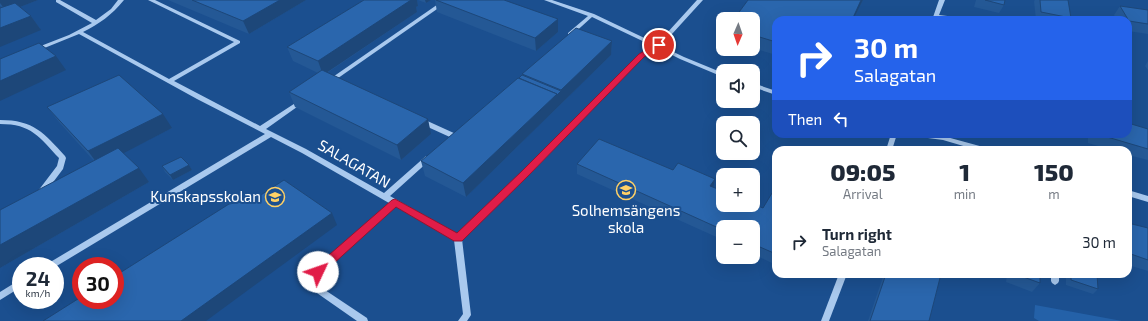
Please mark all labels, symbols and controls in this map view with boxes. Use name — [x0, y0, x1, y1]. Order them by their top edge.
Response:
north arrow — [716, 12, 760, 56]
map controls — [716, 12, 760, 264]
pin — [642, 28, 676, 62]
text: 30 m — [854, 30, 918, 64]
icon: right — [788, 32, 840, 84]
icon: arrive — [648, 34, 670, 56]
button: sound — [716, 64, 760, 108]
text: Salagatan — [854, 64, 936, 86]
icon: left — [830, 108, 852, 130]
text: Then — [788, 110, 822, 128]
button: search — [716, 116, 760, 160]
street label: SALAGATAN — [315, 135, 394, 191]
text: 09:05 — [830, 157, 895, 186]
text: 1 — [959, 157, 970, 186]
text: 150 — [1034, 157, 1074, 186]
button: + — [716, 168, 760, 212]
school or university icon: Solhemsängens skola — [615, 179, 637, 201]
school or university icon: Kunskapsskolan — [264, 186, 286, 208]
text: Arrival — [843, 186, 883, 202]
text: min — [954, 186, 976, 202]
text: m — [1048, 186, 1060, 202]
place label: Kunskapsskolan — [150, 187, 261, 205]
place label: Solhemsängens skola — [572, 201, 680, 236]
button: − — [716, 220, 760, 264]
text: Turn right — [822, 225, 892, 243]
icon: right — [788, 231, 810, 253]
text: 30 m — [1082, 233, 1116, 251]
text: Salagatan — [822, 243, 881, 259]
position arrow — [297, 251, 339, 293]
speed limit sign: 30 — [72, 257, 124, 309]
text: 24 — [26, 266, 50, 290]
text: km/h — [26, 287, 50, 299]

